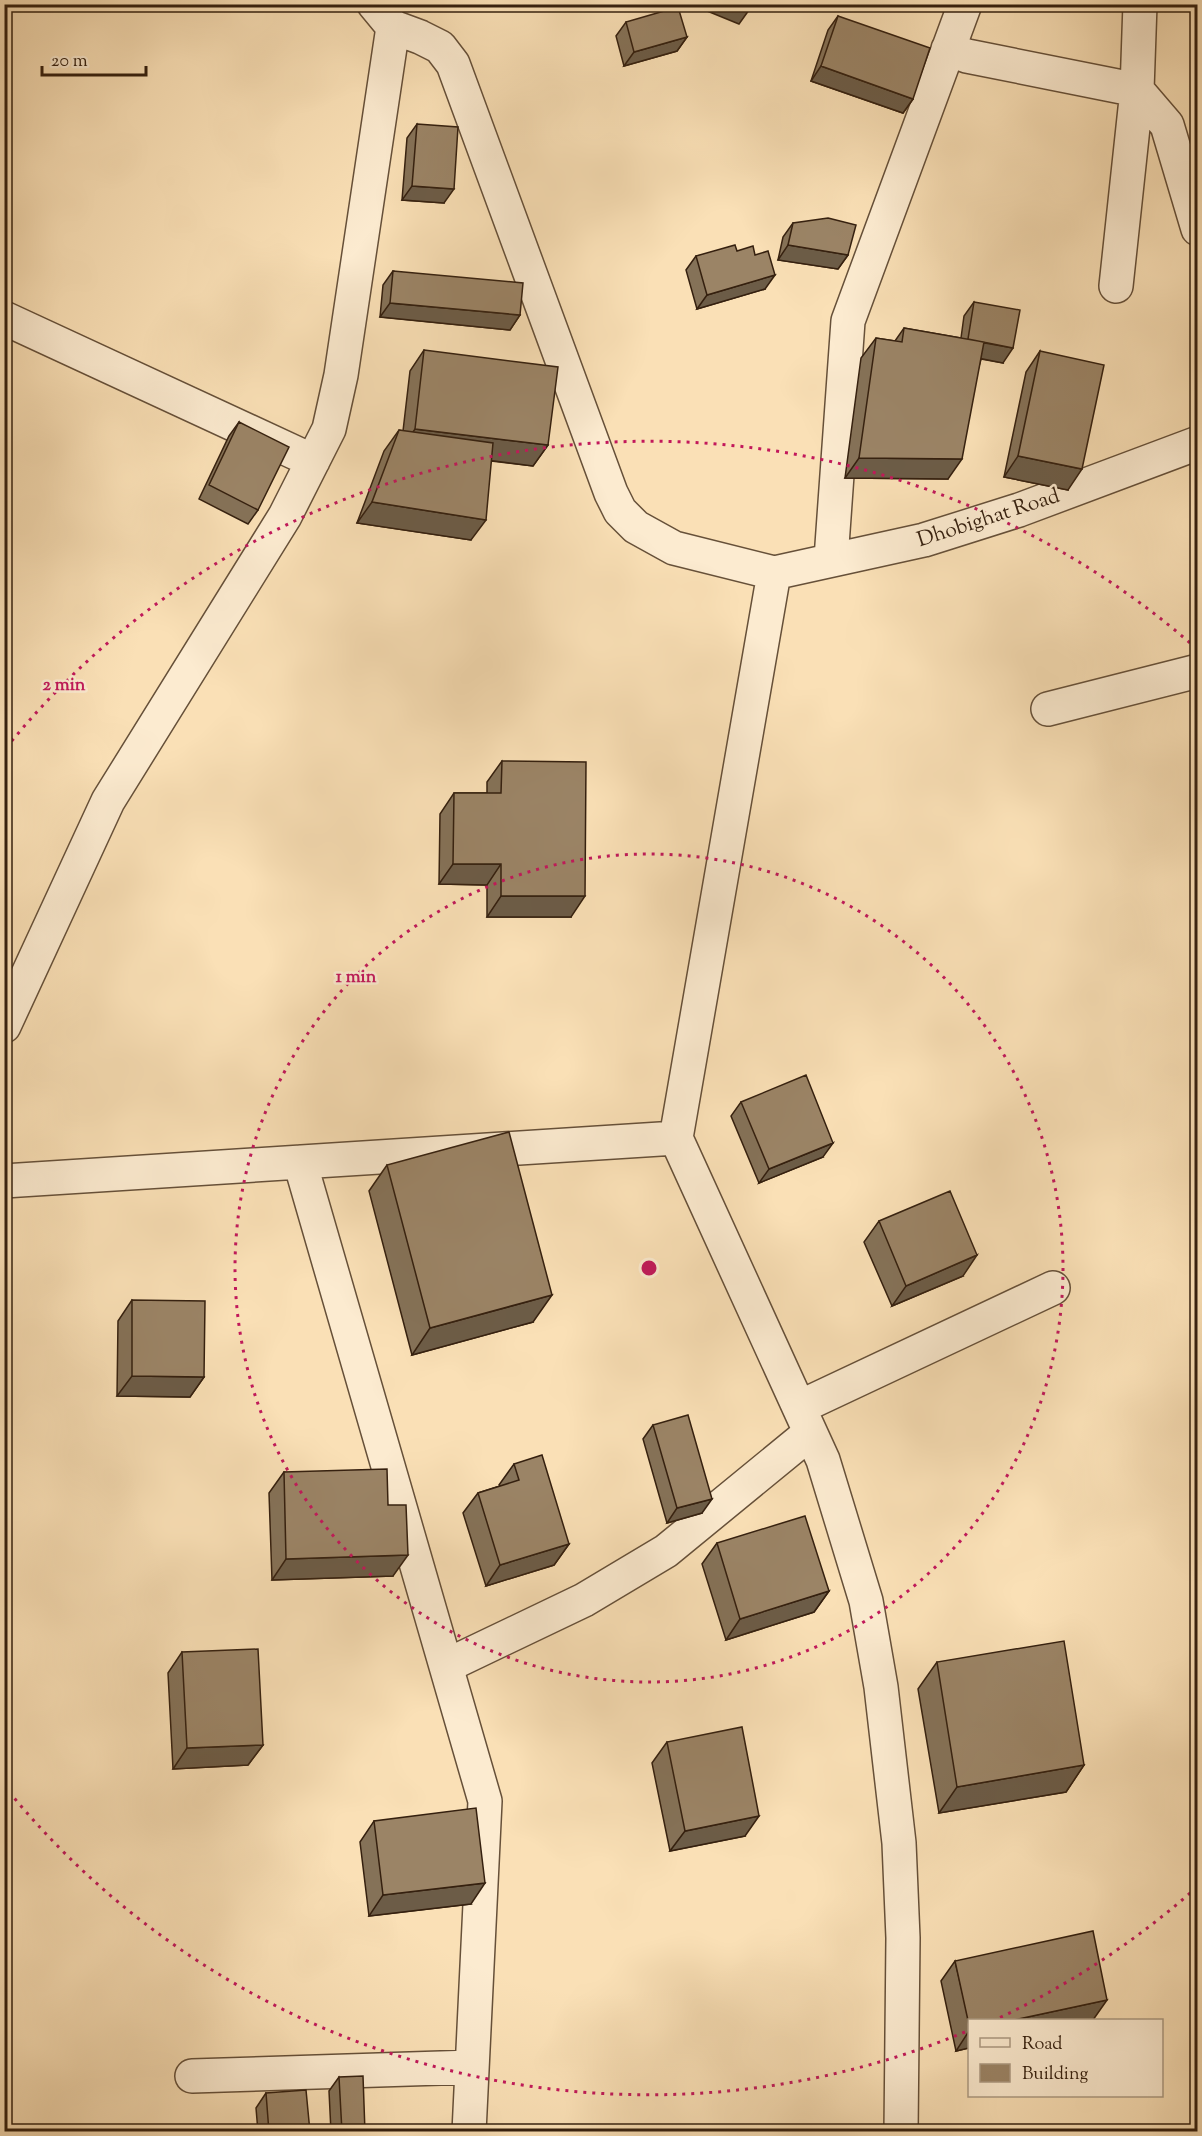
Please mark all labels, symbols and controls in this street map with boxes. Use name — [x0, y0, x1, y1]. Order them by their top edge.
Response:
scale bar — [42, 39, 146, 77]
text: 20 m — [51, 49, 88, 75]
street label: Dhobighat Road — [913, 482, 1064, 556]
text: 2 min — [43, 673, 86, 699]
text: 1 min — [336, 965, 377, 991]
centre of rings — [639, 1258, 659, 1278]
legend — [968, 2019, 1163, 2097]
text: Road — [1022, 2032, 1062, 2058]
text: Building — [1022, 2062, 1088, 2088]

